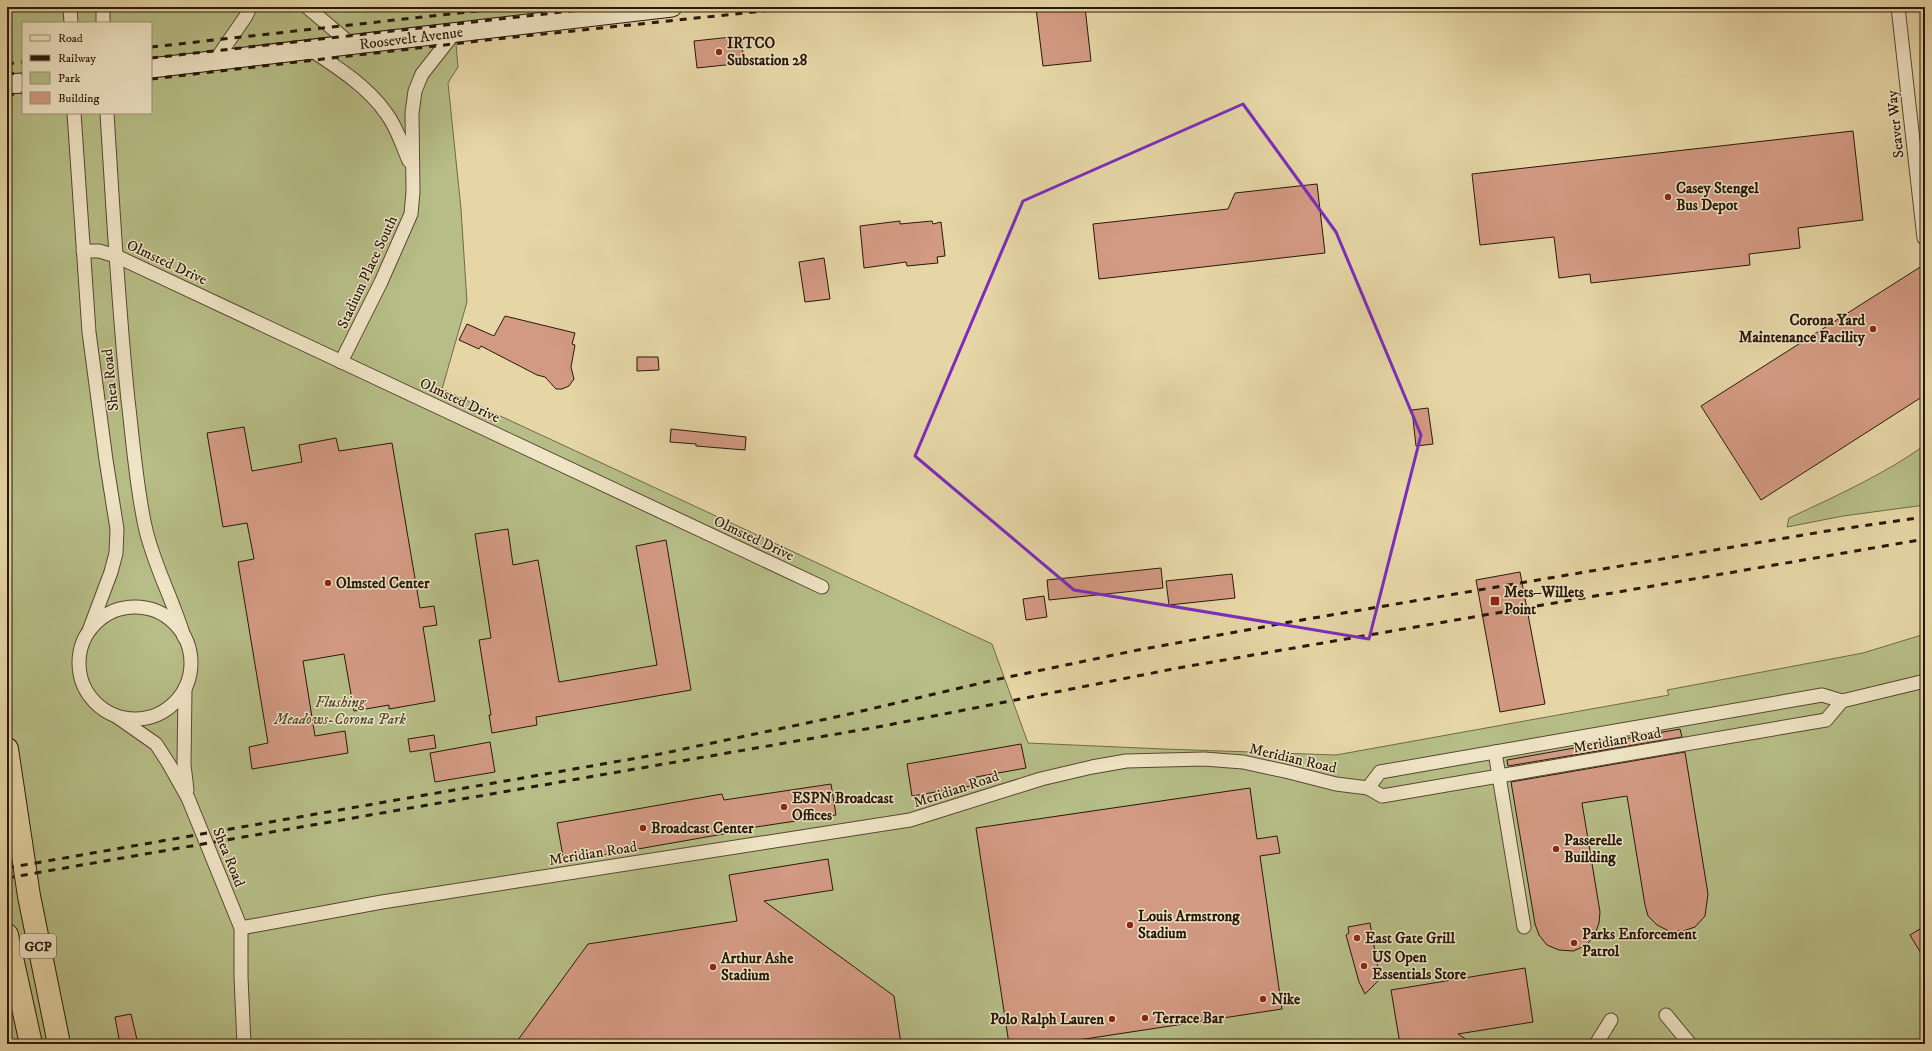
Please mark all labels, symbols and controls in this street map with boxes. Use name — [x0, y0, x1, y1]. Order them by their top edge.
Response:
legend — [22, 22, 152, 114]
street label: Roosevelt Avenue — [358, 23, 464, 54]
text: Road — [58, 31, 83, 46]
place label: IRTCO Substation 28 — [727, 34, 808, 70]
marker: IRTCO Substation 28 — [714, 47, 724, 57]
text: Railway — [58, 51, 96, 66]
text: Park — [58, 71, 80, 86]
street label: Seaver Way — [1882, 88, 1909, 159]
text: Building — [58, 91, 99, 106]
place label: Casey Stengel Bus Depot — [1676, 179, 1759, 215]
marker: Casey Stengel Bus Depot — [1663, 192, 1673, 202]
street label: Stadium Place South — [333, 213, 402, 332]
street label: Olmsted Drive — [124, 236, 210, 289]
place label: Corona Yard Maintenance Facility — [1739, 311, 1866, 347]
marker: Corona Yard Maintenance Facility — [1868, 324, 1878, 334]
street label: Shea Road — [98, 347, 123, 412]
street label: Olmsted Drive — [417, 374, 503, 427]
street label: Olmsted Drive — [711, 512, 797, 565]
place label: Olmsted Center — [336, 574, 430, 593]
marker: Olmsted Center — [323, 578, 333, 588]
place label: Mets–Willets Point — [1504, 583, 1584, 619]
marker: Mets–Willets Point — [1489, 595, 1501, 607]
park label: Flushing Meadows-Corona Park — [273, 693, 406, 729]
street label: Meridian Road — [1572, 723, 1663, 758]
street label: Meridian Road — [1247, 739, 1339, 778]
street label: Meridian Road — [911, 767, 1002, 812]
place label: ESPN Broadcast Offices — [792, 789, 894, 825]
marker: ESPN Broadcast Offices — [779, 802, 789, 812]
place label: Broadcast Center — [651, 819, 754, 838]
marker: Broadcast Center — [638, 823, 648, 833]
street label: Shea Road — [208, 825, 249, 890]
place label: Passerelle Building — [1564, 831, 1623, 867]
street label: Meridian Road — [548, 837, 639, 870]
marker: Passerelle Building — [1551, 844, 1561, 854]
place label: Louis Armstrong Stadium — [1138, 907, 1240, 943]
marker: Louis Armstrong Stadium — [1125, 920, 1135, 930]
place label: Parks Enforcement Patrol — [1582, 925, 1697, 961]
place label: East Gate Grill — [1365, 929, 1456, 948]
marker: East Gate Grill — [1352, 933, 1362, 943]
road number: GCP — [20, 934, 56, 958]
marker: Parks Enforcement Patrol — [1569, 938, 1579, 948]
place label: US Open Essentials Store — [1372, 948, 1467, 984]
place label: Arthur Ashe Stadium — [720, 949, 794, 985]
marker: US Open Essentials Store — [1359, 961, 1369, 971]
marker: Arthur Ashe Stadium — [708, 962, 718, 972]
place label: Nike — [1271, 990, 1301, 1009]
marker: Nike — [1258, 994, 1268, 1004]
place label: Terrace Bar — [1152, 1009, 1224, 1028]
place label: Polo Ralph Lauren — [990, 1010, 1104, 1029]
marker: Terrace Bar — [1140, 1013, 1150, 1023]
marker: Polo Ralph Lauren — [1107, 1014, 1117, 1024]

